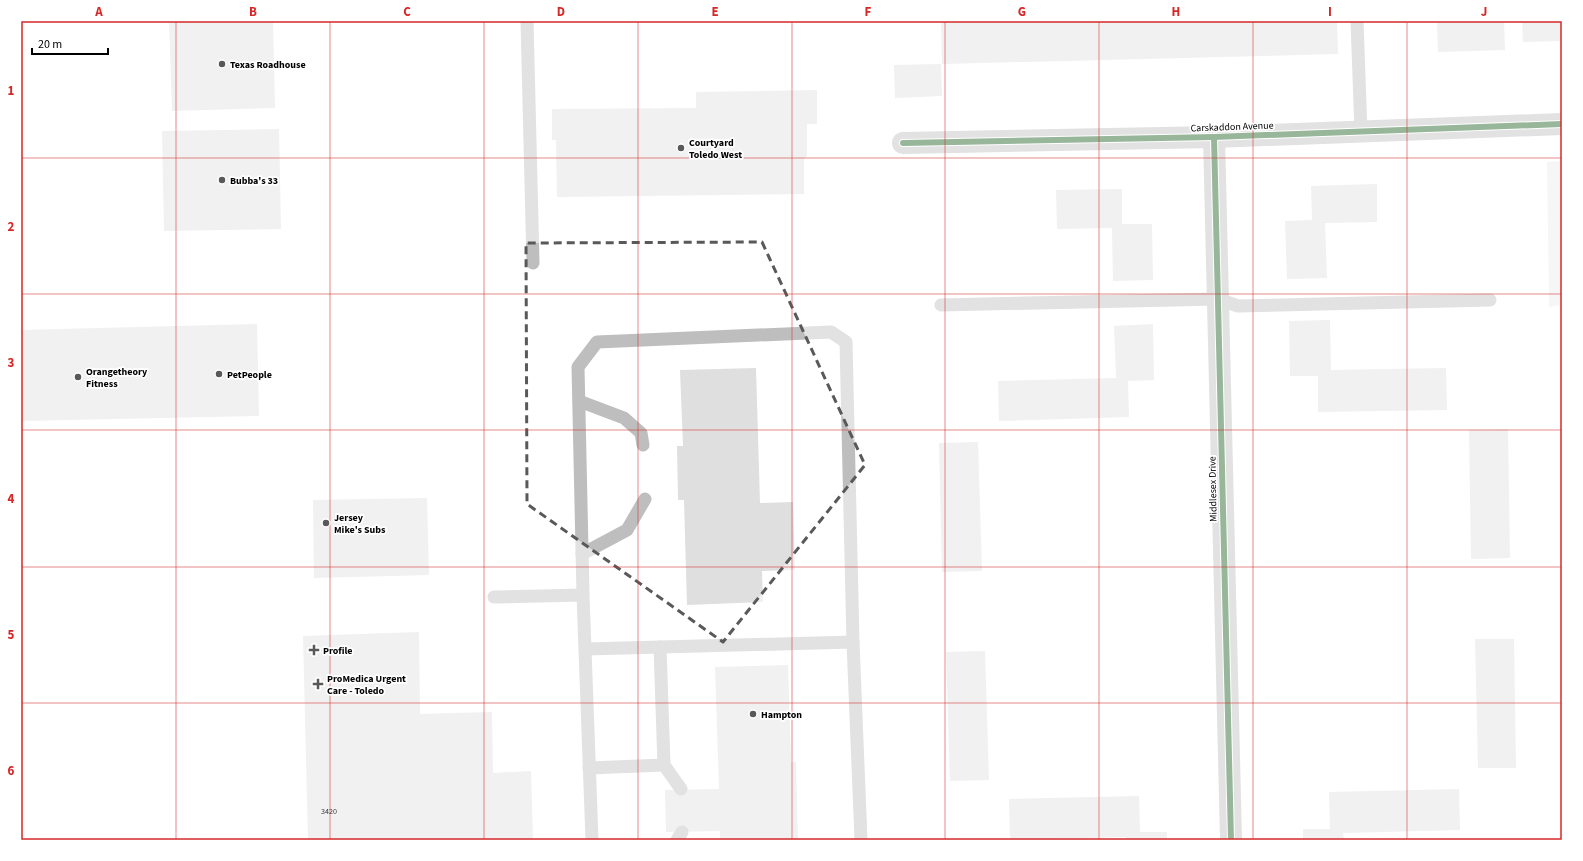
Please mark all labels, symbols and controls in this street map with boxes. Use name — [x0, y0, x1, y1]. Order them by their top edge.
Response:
text: A — [94, 3, 103, 21]
text: B — [249, 3, 257, 21]
text: C — [403, 3, 411, 21]
text: D — [557, 3, 565, 21]
text: E — [711, 3, 719, 21]
text: F — [865, 3, 872, 21]
text: G — [1018, 3, 1026, 21]
text: H — [1172, 3, 1180, 21]
text: I — [1328, 3, 1332, 21]
text: J — [1481, 3, 1487, 21]
scale bar — [32, 30, 108, 56]
text: 20 m — [38, 36, 62, 53]
place label: Texas Roadhouse — [230, 58, 306, 72]
marker: Texas Roadhouse — [217, 59, 227, 69]
text: 1 — [8, 82, 15, 100]
street label: Carskaddon Avenue — [1190, 119, 1274, 135]
place label: Courtyard Toledo West — [689, 136, 742, 162]
marker: Courtyard Toledo West — [676, 143, 686, 153]
place label: Bubba's 33 — [230, 174, 278, 188]
marker: Bubba's 33 — [217, 175, 227, 185]
text: 2 — [8, 218, 15, 236]
text: 3 — [8, 354, 15, 372]
place label: Orangetheory Fitness — [86, 365, 148, 391]
place label: PetPeople — [227, 368, 272, 382]
marker: PetPeople — [214, 369, 224, 379]
marker: Orangetheory Fitness — [73, 372, 83, 382]
street label: Middlesex Drive — [1205, 456, 1221, 522]
text: 4 — [8, 490, 15, 508]
place label: Jersey Mike's Subs — [334, 511, 386, 537]
marker: Jersey Mike's Subs — [321, 518, 331, 528]
text: 5 — [8, 626, 15, 644]
marker: Profile — [308, 644, 320, 656]
place label: Profile — [323, 644, 353, 658]
place label: ProMedica Urgent Care - Toledo — [327, 672, 406, 698]
marker: ProMedica Urgent Care - Toledo — [312, 678, 324, 690]
place label: Hampton — [761, 708, 802, 722]
marker: Hampton — [748, 709, 758, 719]
text: 6 — [8, 762, 15, 780]
house number: 3420 — [321, 806, 337, 817]

